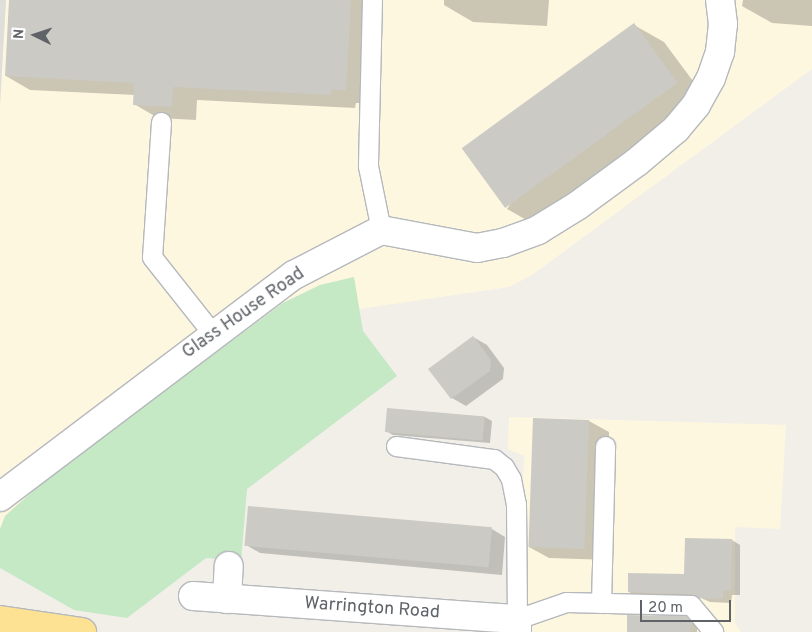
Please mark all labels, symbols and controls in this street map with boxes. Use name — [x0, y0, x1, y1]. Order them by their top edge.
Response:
north arrow — [10, 10, 60, 60]
text: N — [11, 28, 28, 40]
street label: Glass House Road — [179, 264, 309, 364]
scale bar — [642, 590, 733, 622]
street label: Warrington Road — [303, 593, 441, 625]
text: 20 m — [648, 599, 683, 618]

